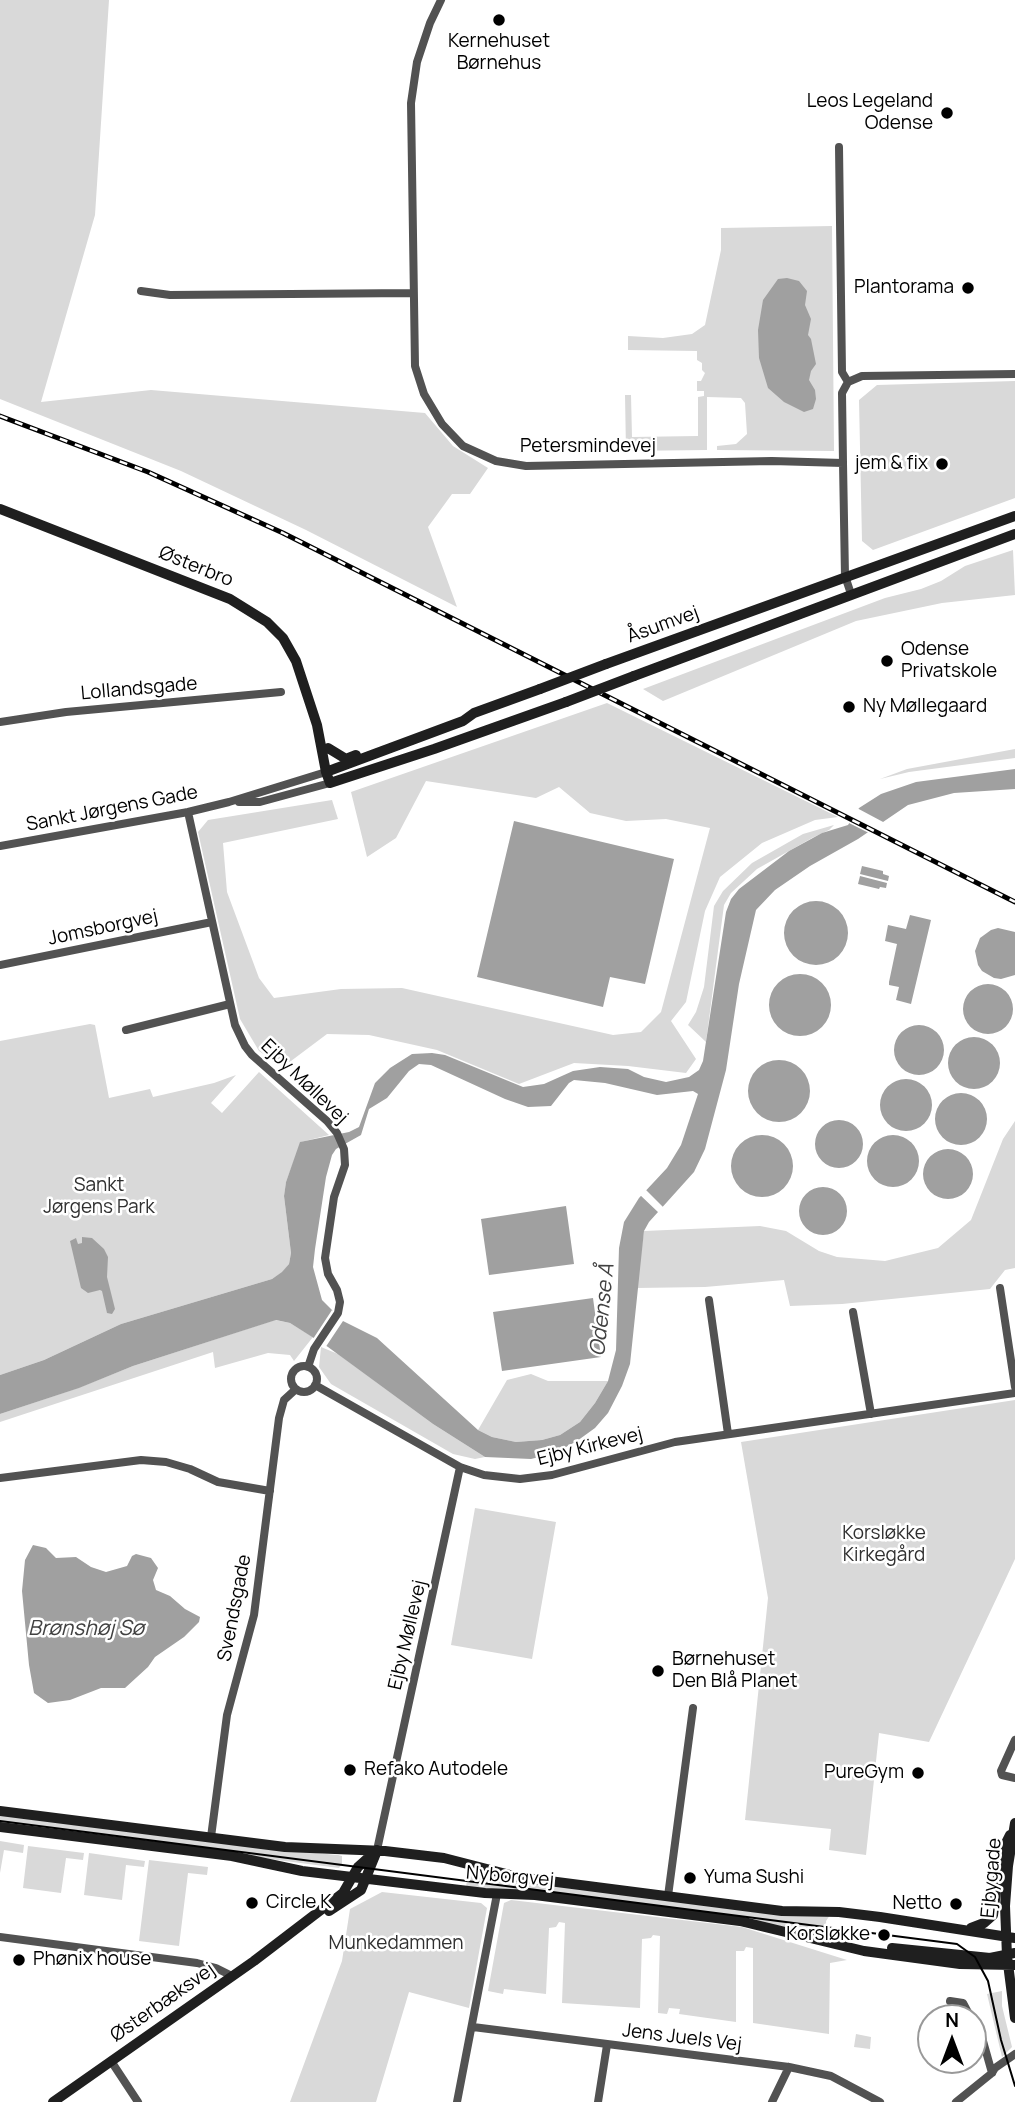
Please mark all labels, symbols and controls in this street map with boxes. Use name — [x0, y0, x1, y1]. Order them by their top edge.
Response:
marker: Kernehuset Børnehus — [491, 12, 507, 28]
place label: Kernehuset Børnehus — [448, 31, 550, 75]
place label: Leos Legeland Odense — [807, 91, 933, 135]
marker: Leos Legeland Odense — [939, 105, 955, 121]
place label: Plantorama — [854, 277, 954, 299]
marker: Plantorama — [960, 280, 976, 296]
street label: Petersmindevej — [520, 436, 656, 458]
place label: jem & fix — [855, 453, 928, 475]
marker: jem & fix — [934, 456, 950, 472]
street label: Østerbro — [156, 542, 236, 592]
street label: Åsumvej — [624, 602, 702, 648]
place label: Odense Privatskole — [901, 639, 997, 683]
marker: Odense Privatskole — [879, 653, 895, 669]
street label: Lollandsgade — [80, 673, 198, 705]
place label: Ny Møllegaard — [863, 696, 987, 718]
marker: Ny Møllegaard — [841, 699, 857, 715]
street label: Sankt Jørgens Gade — [24, 781, 200, 837]
street label: Jomsborgvej — [46, 905, 160, 951]
street label: Ejby Møllevej — [256, 1035, 352, 1129]
park label: Sankt Jørgens Park — [43, 1175, 155, 1219]
water label: Odense Å — [586, 1263, 620, 1357]
street label: Ejby Kirkevej — [535, 1423, 645, 1471]
park label: Korsløkke Kirkegård — [842, 1523, 926, 1567]
street label: Svendsgade — [213, 1553, 257, 1663]
street label: Ejby Møllevej — [384, 1578, 432, 1692]
water label: Brønshøj Sø — [28, 1616, 144, 1642]
place label: Børnehuset Den Blå Planet — [672, 1649, 798, 1693]
marker: Børnehuset Den Blå Planet — [650, 1663, 666, 1679]
place label: Refako Autodele — [364, 1759, 508, 1781]
marker: Refako Autodele — [342, 1762, 358, 1778]
place label: PureGym — [824, 1762, 904, 1784]
marker: PureGym — [910, 1765, 926, 1781]
street label: Ejbygade — [977, 1837, 1007, 1919]
street label: Nyborgvej — [465, 1862, 555, 1892]
place label: Yuma Sushi — [704, 1867, 804, 1889]
marker: Yuma Sushi — [682, 1870, 698, 1886]
place label: Circle K — [266, 1892, 332, 1914]
place label: Netto — [893, 1893, 942, 1915]
marker: Circle K — [244, 1895, 260, 1911]
marker: Netto — [948, 1896, 964, 1912]
place label: Korsløkke — [786, 1924, 870, 1946]
marker: Korsløkke — [876, 1927, 892, 1943]
park label: Munkedammen — [329, 1933, 463, 1955]
place label: Phønix house — [33, 1949, 151, 1971]
marker: Phønix house — [11, 1952, 27, 1968]
street label: Østerbæksvej — [106, 1959, 220, 2047]
north arrow — [917, 2004, 987, 2074]
text: N — [945, 2007, 959, 2033]
street label: Jens Juels Vej — [621, 2019, 743, 2057]

